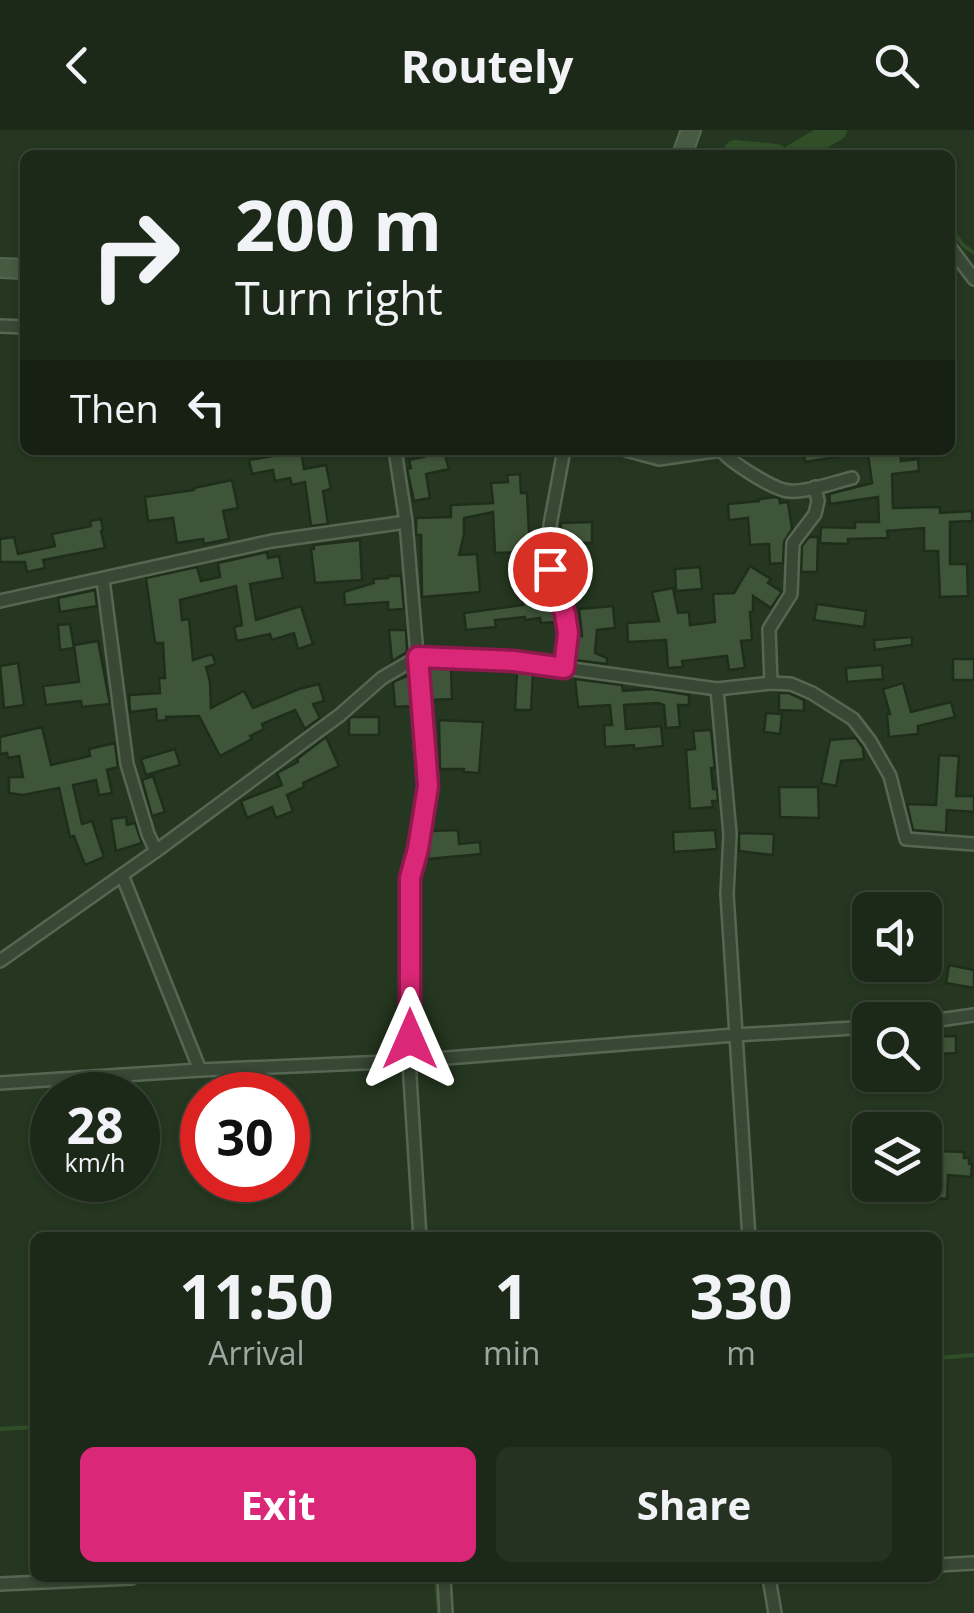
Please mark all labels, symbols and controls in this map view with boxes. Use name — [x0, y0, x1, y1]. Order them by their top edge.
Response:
text: Routely — [401, 35, 573, 96]
icon: back — [50, 38, 105, 93]
icon: search — [869, 38, 924, 93]
text: 200 m — [235, 176, 442, 272]
icon: right — [70, 190, 200, 320]
text: Turn right — [235, 267, 443, 328]
icon: left — [179, 380, 234, 435]
text: Then — [70, 382, 159, 434]
pin — [508, 527, 593, 612]
icon: arrive — [523, 542, 578, 597]
map controls — [852, 892, 942, 1202]
button: sound — [852, 892, 942, 982]
position arrow — [358, 987, 462, 1091]
button: search — [852, 1002, 942, 1092]
speed limit sign: 30 — [180, 1072, 310, 1202]
text: 28 — [66, 1091, 124, 1159]
button: layers — [852, 1112, 942, 1202]
text: km/h — [65, 1145, 125, 1179]
text: 11:50 — [179, 1255, 334, 1337]
text: 1 — [495, 1255, 529, 1337]
text: 330 — [690, 1255, 793, 1337]
text: Arrival — [208, 1331, 305, 1374]
text: min — [483, 1331, 540, 1374]
text: m — [726, 1331, 756, 1374]
button: Exit — [80, 1447, 476, 1562]
button: Share — [496, 1447, 892, 1562]

